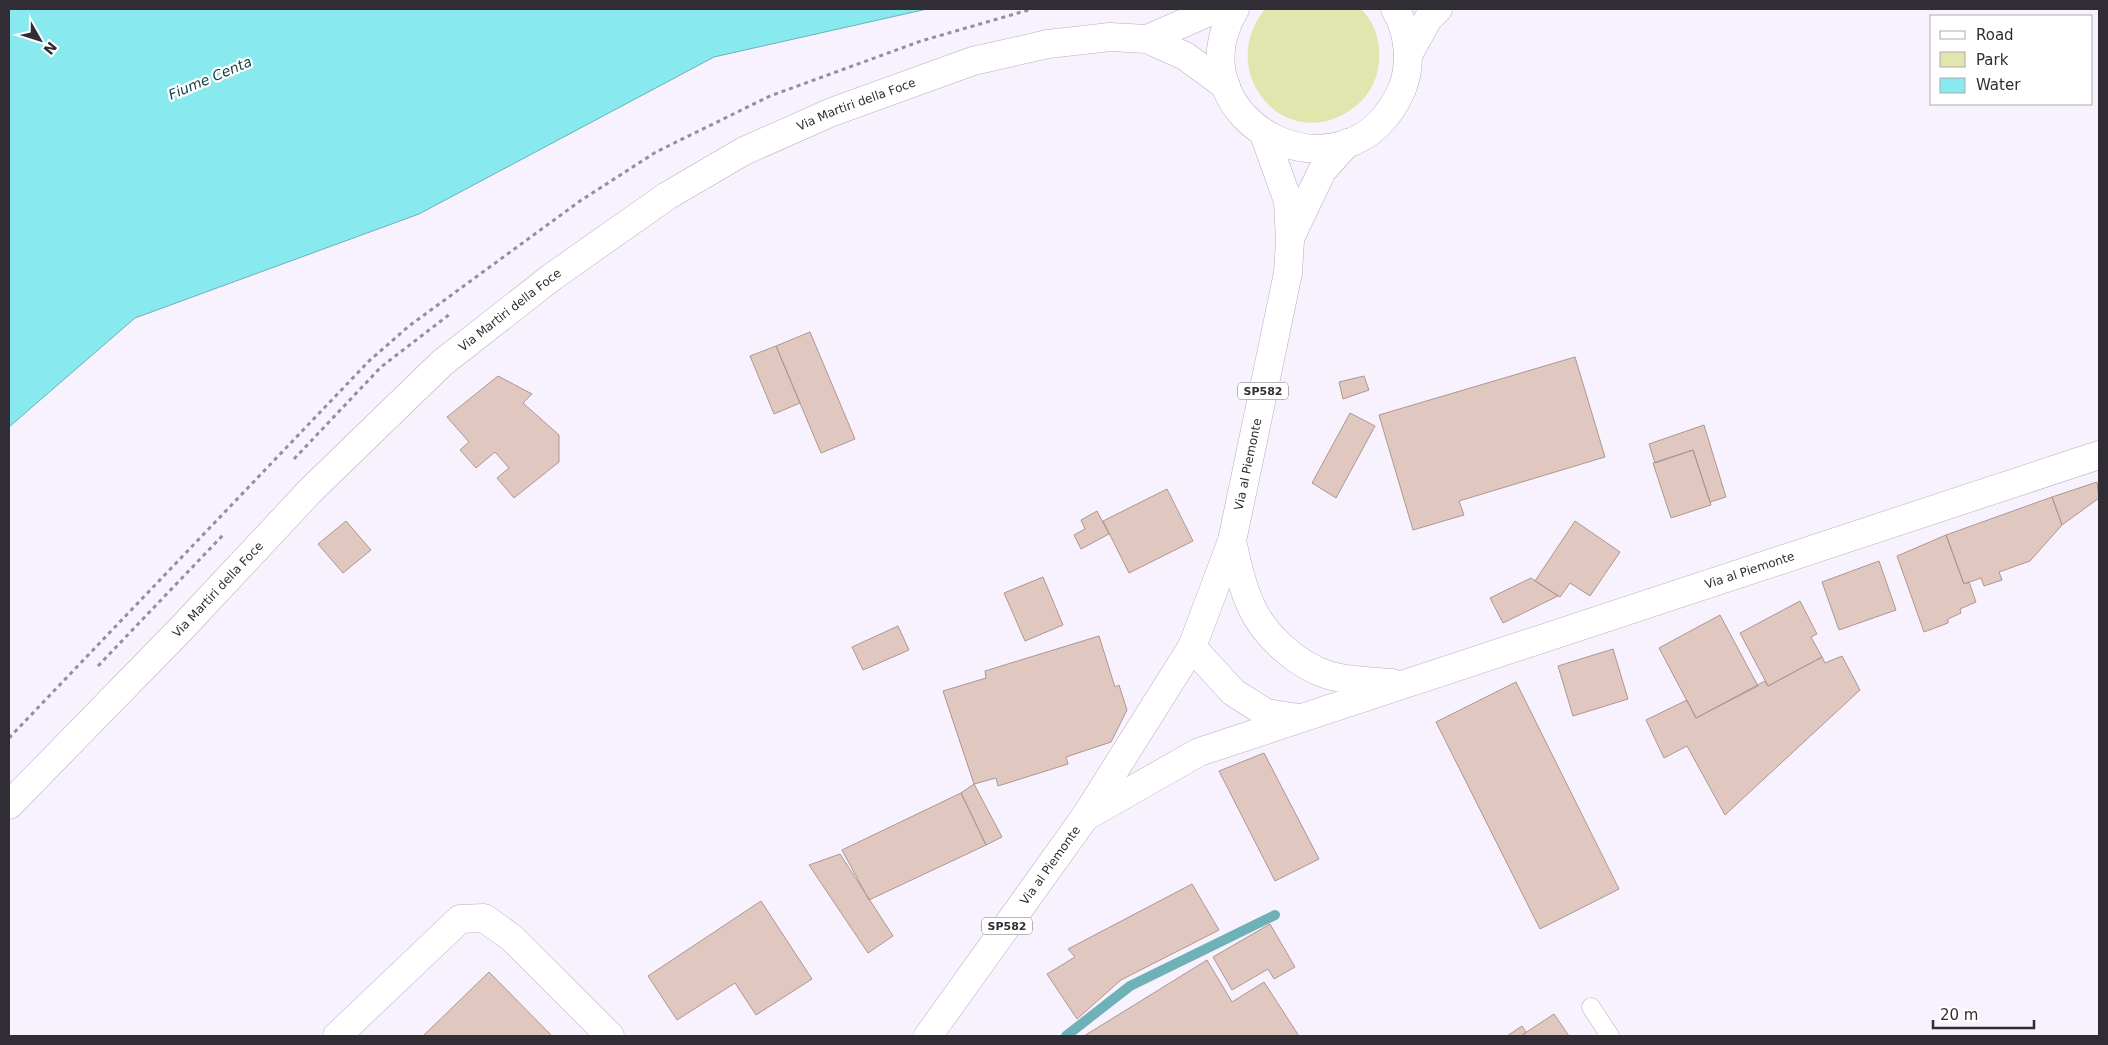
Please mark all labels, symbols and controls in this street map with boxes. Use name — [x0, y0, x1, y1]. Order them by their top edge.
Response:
north arrow — [15, 15, 65, 65]
legend — [1930, 15, 2093, 105]
text: Road — [1976, 26, 2014, 44]
text: N — [40, 39, 60, 58]
text: Park — [1976, 51, 2009, 69]
water label: Fiume Centa — [166, 53, 254, 103]
street label: Via Martiri della Foce — [795, 75, 918, 134]
text: Water — [1976, 76, 2021, 94]
street label: Via Martiri della Foce — [456, 266, 564, 354]
road number: SP582 — [1238, 382, 1288, 400]
street label: Via al Piemonte — [1232, 417, 1264, 511]
street label: Via Martiri della Foce — [170, 539, 266, 640]
street label: Via al Piemonte — [1703, 549, 1796, 592]
street label: Via al Piemonte — [1017, 823, 1083, 907]
road number: SP582 — [982, 918, 1032, 934]
scale bar — [1933, 998, 2034, 1030]
text: 20 m — [1940, 1006, 1978, 1024]

